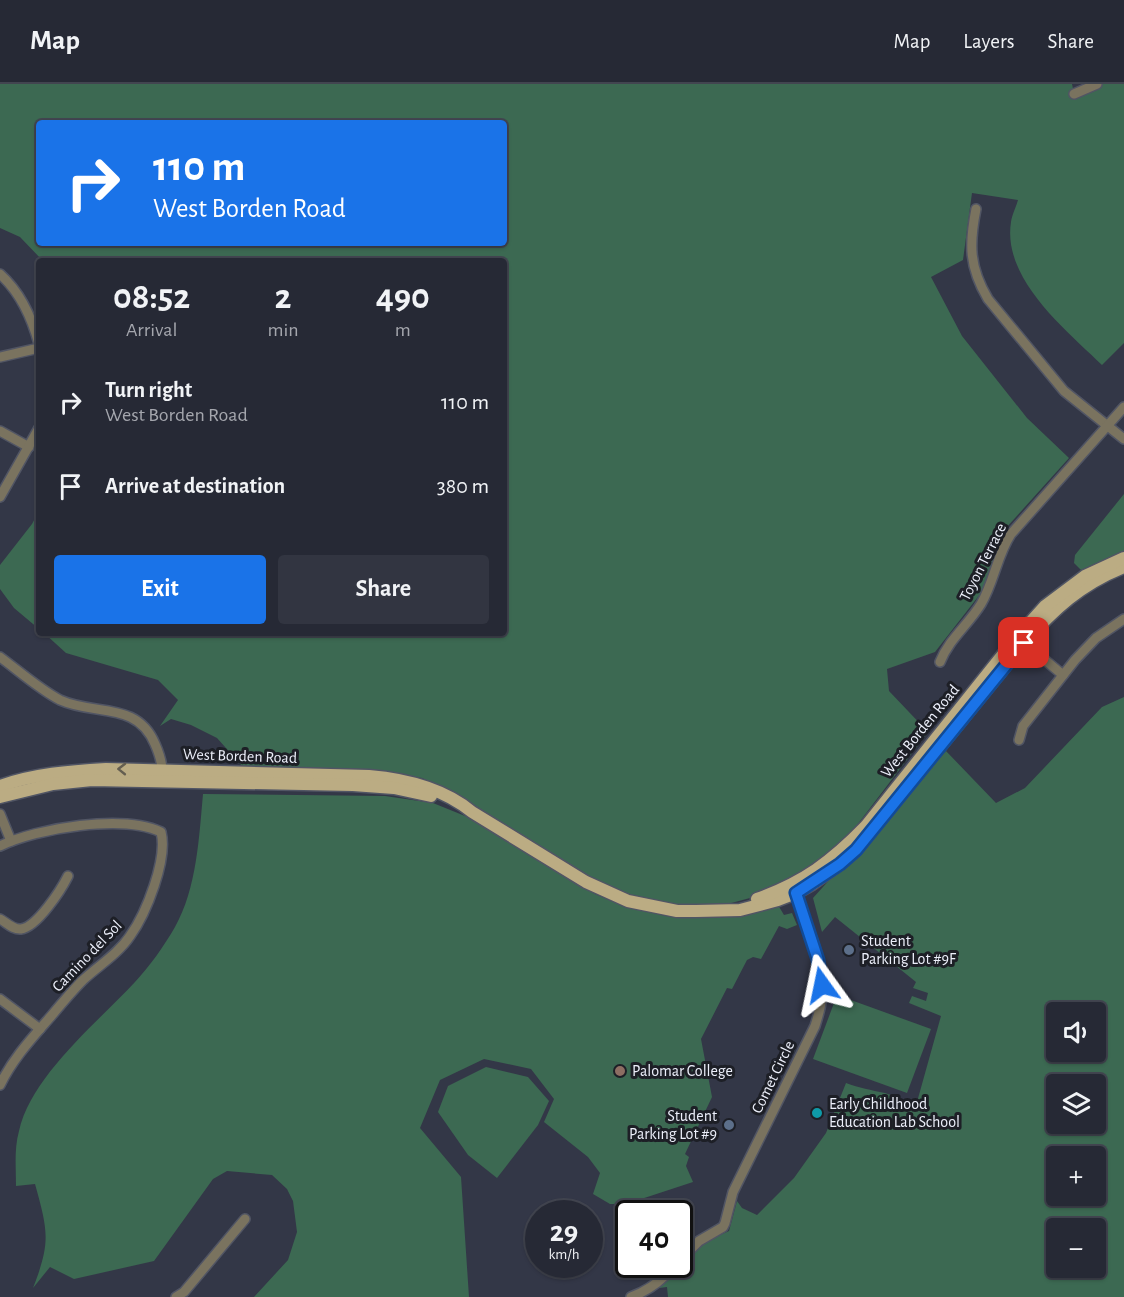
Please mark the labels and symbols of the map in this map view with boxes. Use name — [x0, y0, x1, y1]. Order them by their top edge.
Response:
street label: Toyon Terrace — [957, 521, 1010, 604]
pin — [998, 617, 1049, 668]
street label: West Borden Road — [878, 682, 962, 780]
street label: West Borden Road — [183, 746, 297, 766]
one-way arrow — [117, 763, 126, 775]
street label: Camino del Sol — [49, 917, 125, 995]
place label: Student Parking Lot #9F — [861, 933, 957, 967]
marker: Student Parking Lot #9F — [842, 943, 856, 957]
position arrow — [790, 953, 854, 1017]
street label: Comet Circle — [749, 1038, 797, 1116]
place label: Palomar College — [632, 1063, 733, 1079]
marker: Palomar College — [613, 1064, 627, 1078]
place label: Early Childhood Education Lab School — [829, 1096, 960, 1130]
marker: Early Childhood Education Lab School — [810, 1106, 824, 1120]
place label: Student Parking Lot #9 — [629, 1108, 717, 1142]
marker: Student Parking Lot #9 — [722, 1118, 736, 1132]
speed limit sign: 40 — [615, 1200, 693, 1278]

